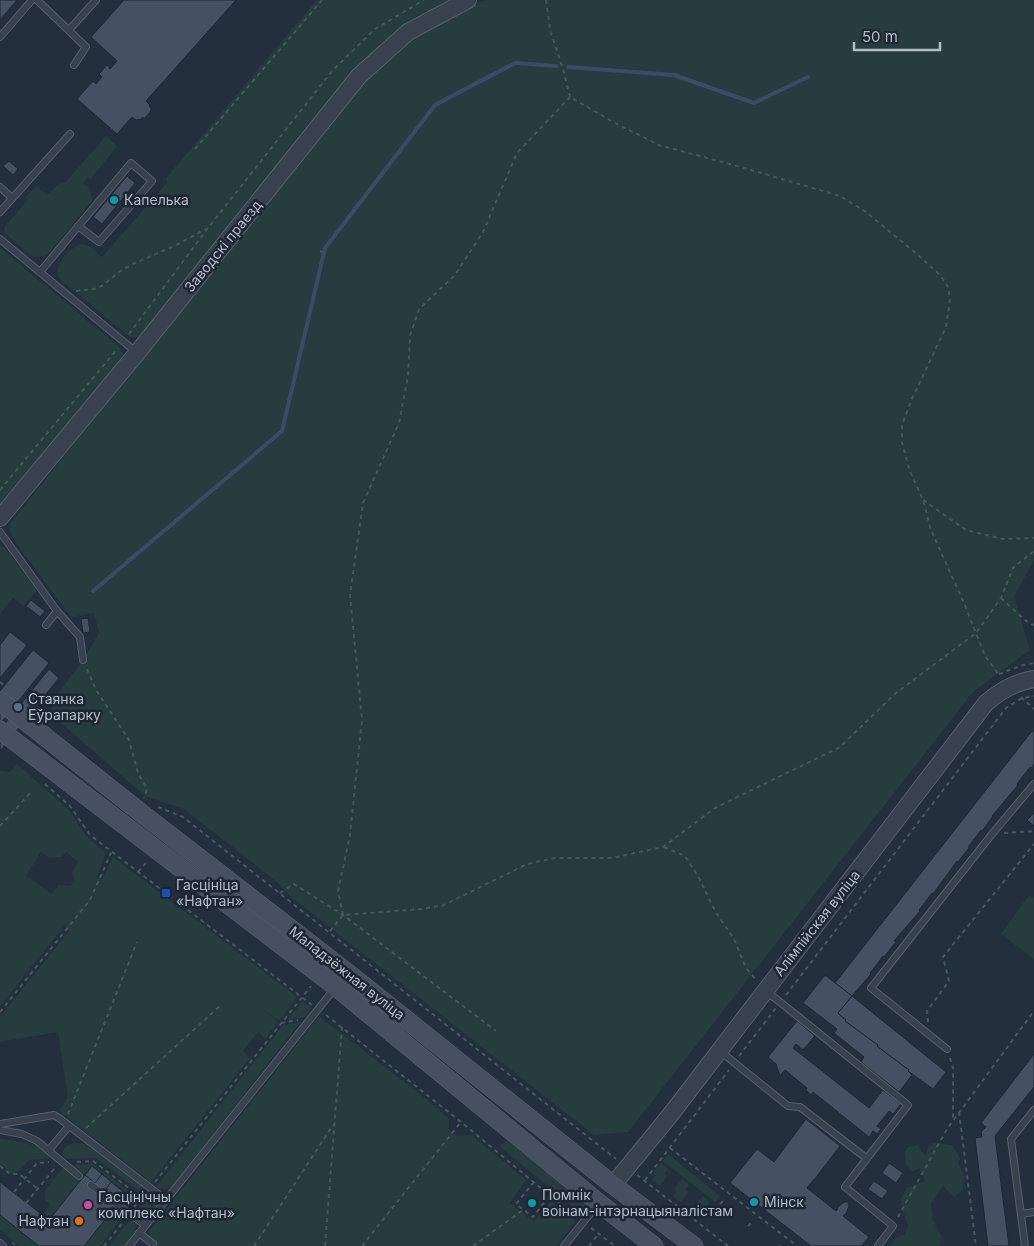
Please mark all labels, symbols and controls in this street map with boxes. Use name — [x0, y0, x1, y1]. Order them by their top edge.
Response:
scale bar — [854, 20, 940, 52]
text: 50 m — [862, 27, 898, 46]
place label: Капелька — [124, 191, 189, 208]
marker: Капелька — [108, 194, 120, 206]
street label: Заводскі праезд — [180, 196, 265, 295]
place label: Стаянка Еўрапарку — [28, 690, 101, 723]
marker: Стаянка Еўрапарку — [12, 701, 24, 713]
street label: Алімпійская вуліца — [770, 866, 863, 979]
place label: Гасцініца «Нафтан» — [176, 876, 243, 909]
marker: Гасцініца «Нафтан» — [160, 887, 172, 899]
street label: Маладзёжная вуліца — [286, 922, 408, 1023]
place label: Помнік воінам-інтэрнацыяналістам — [542, 1186, 733, 1219]
place label: Гасцінічны комплекс «Нафтан» — [98, 1188, 235, 1221]
place label: Мінск — [764, 1193, 804, 1210]
marker: Мінск — [748, 1196, 760, 1208]
marker: Помнік воінам-інтэрнацыяналістам — [526, 1197, 538, 1209]
marker: Гасцінічны комплекс «Нафтан» — [82, 1199, 94, 1211]
place label: Нафтан — [18, 1212, 69, 1229]
marker: Нафтан — [73, 1215, 85, 1227]

